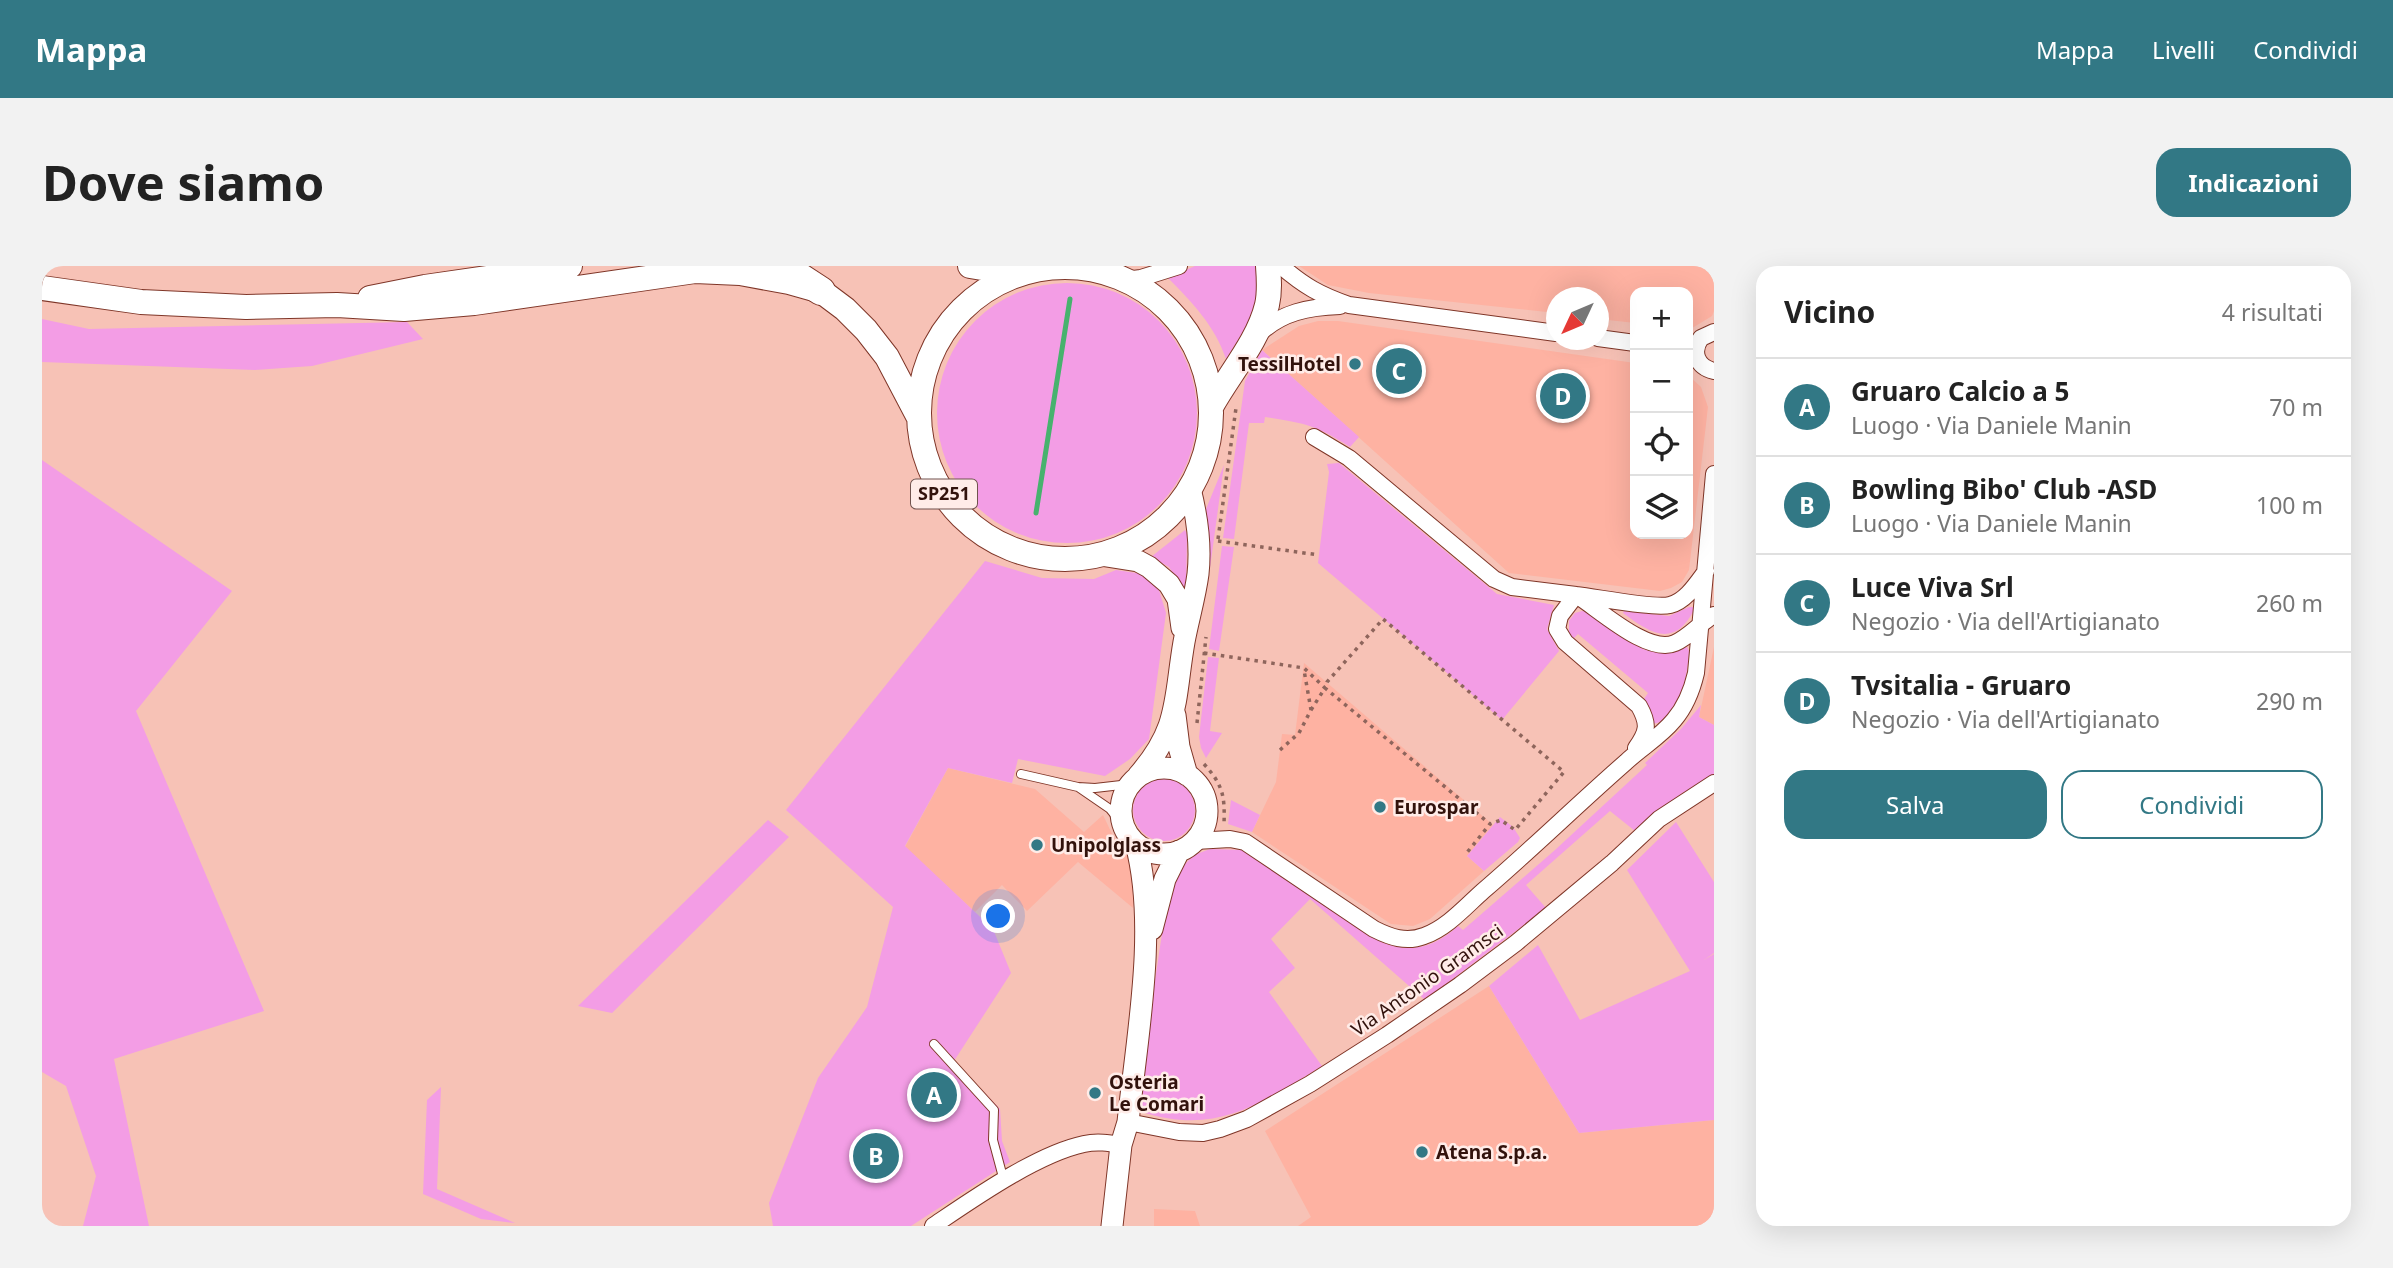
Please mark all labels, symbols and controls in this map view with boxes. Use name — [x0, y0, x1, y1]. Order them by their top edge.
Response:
text: Mappa — [35, 27, 147, 72]
text: Mappa — [2036, 33, 2114, 66]
text: Livelli — [2152, 33, 2215, 66]
text: Condividi — [2253, 33, 2358, 66]
button: Indicazioni — [2156, 148, 2351, 217]
text: Dove siamo — [42, 149, 325, 215]
north arrow — [1546, 287, 1609, 350]
map controls — [1630, 287, 1693, 539]
button: + — [1630, 287, 1693, 350]
text: Vicino — [1784, 291, 1875, 332]
text: 4 risultati — [2222, 296, 2323, 328]
pin: C — [1376, 345, 1422, 397]
button: − — [1630, 350, 1693, 413]
place label: TessilHotel — [1238, 351, 1341, 377]
marker: TessilHotel — [1347, 356, 1363, 372]
pin: D — [1540, 370, 1586, 422]
text: Gruaro Calcio a 5 — [1851, 373, 2069, 409]
text: A — [1799, 391, 1815, 423]
text: 70 m — [2269, 391, 2323, 423]
text: Luogo · Via Daniele Manin — [1851, 409, 2132, 441]
button: locate — [1630, 413, 1693, 476]
text: Bowling Bibo' Club -ASD — [1851, 471, 2157, 507]
button: layers — [1630, 476, 1693, 539]
road number: SP251 — [911, 479, 977, 508]
text: B — [1799, 489, 1815, 521]
text: 100 m — [2256, 489, 2323, 521]
text: Luogo · Via Daniele Manin — [1851, 507, 2132, 539]
text: Luce Viva Srl — [1851, 569, 2014, 605]
text: C — [1800, 587, 1814, 619]
text: 260 m — [2256, 587, 2323, 619]
text: Negozio · Via dell'Artigianato — [1851, 605, 2160, 637]
text: Tvsitalia - Gruaro — [1851, 667, 2071, 703]
text: D — [1799, 685, 1815, 717]
text: 290 m — [2256, 685, 2323, 717]
text: Negozio · Via dell'Artigianato — [1851, 703, 2160, 735]
button: Salva — [1784, 770, 2047, 839]
button: Condividi — [2061, 770, 2323, 839]
place label: Eurospar — [1394, 794, 1479, 820]
marker: Eurospar — [1372, 799, 1388, 815]
place label: Unipolglass — [1051, 832, 1161, 858]
marker: Unipolglass — [1029, 837, 1045, 853]
your location — [981, 899, 1015, 933]
street label: Via Antonio Gramsci — [1346, 918, 1508, 1042]
pin: A — [911, 1069, 957, 1121]
place label: Osteria Le Comari — [1109, 1069, 1204, 1117]
marker: Osteria Le Comari — [1087, 1085, 1103, 1101]
pin: B — [853, 1130, 899, 1182]
place label: Atena S.p.a. — [1436, 1139, 1547, 1165]
marker: Atena S.p.a. — [1414, 1144, 1430, 1160]

